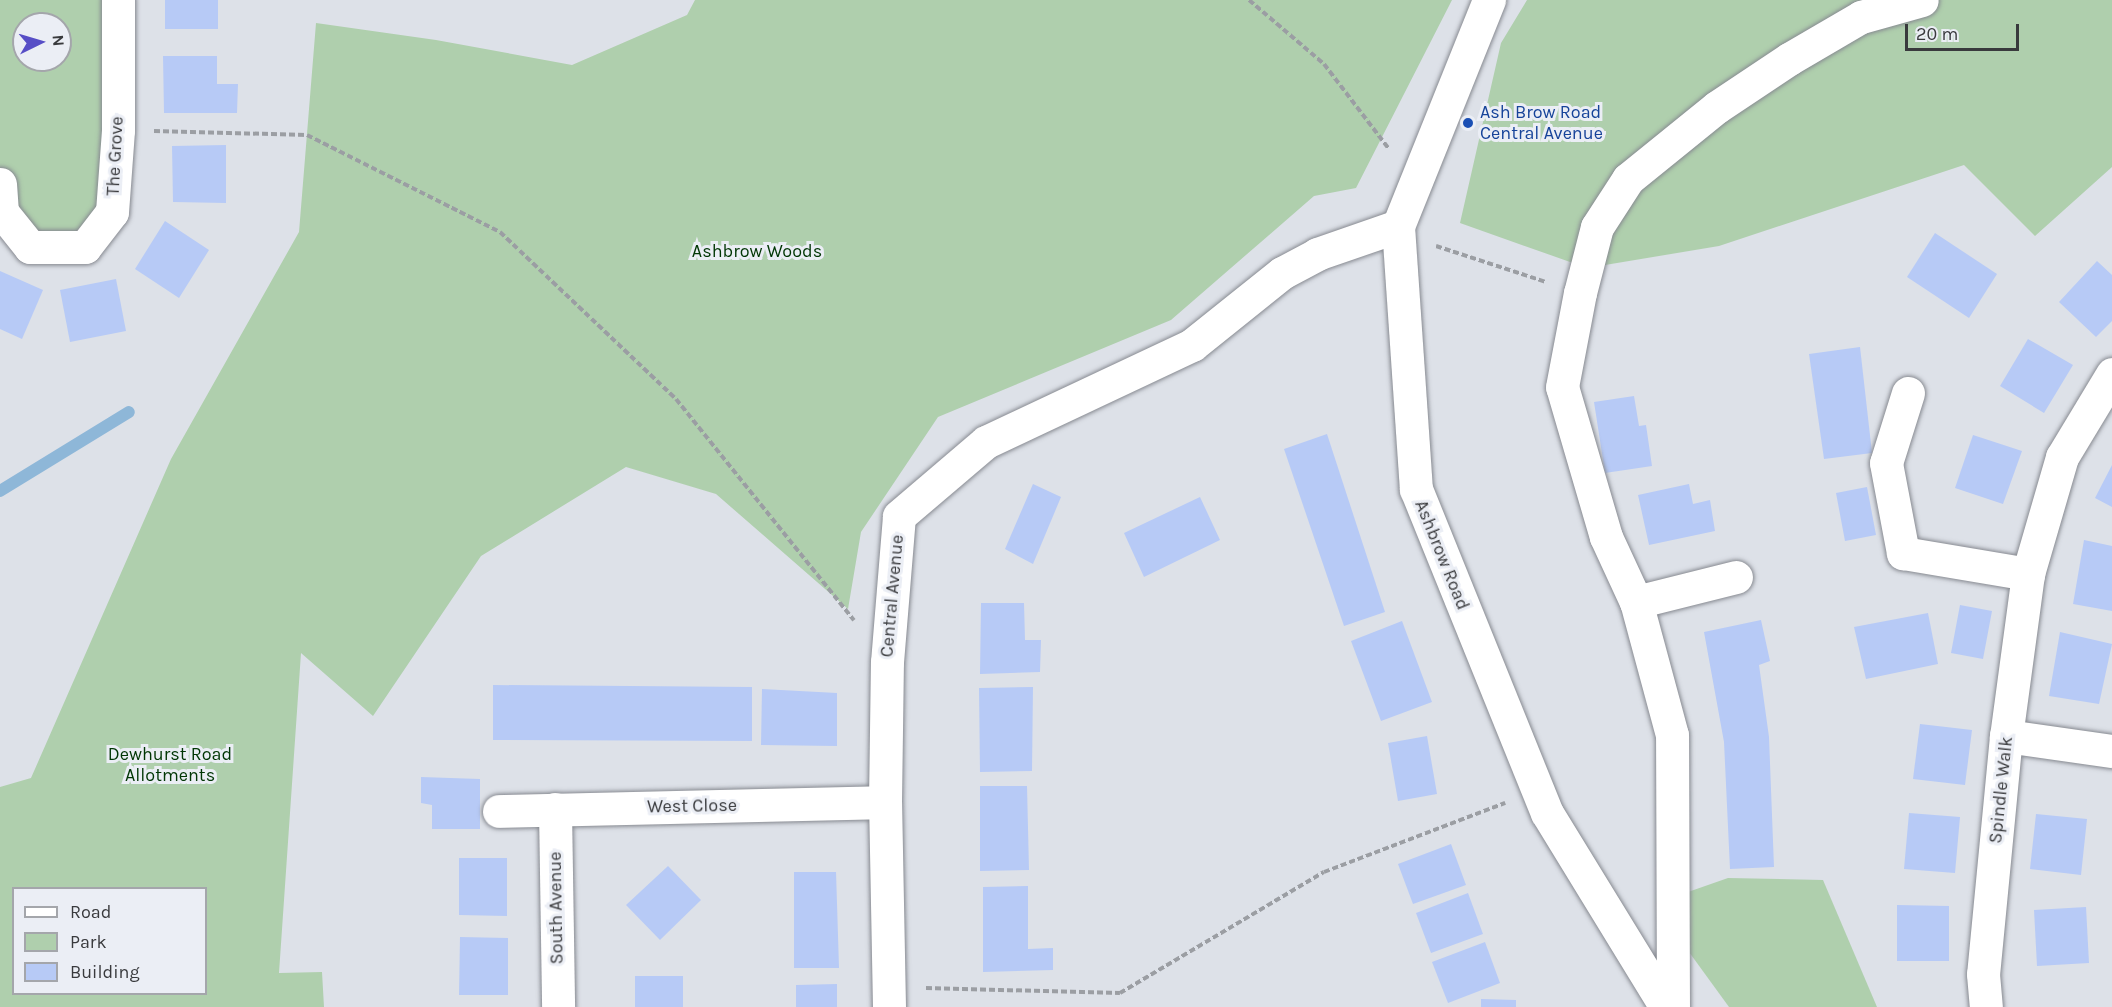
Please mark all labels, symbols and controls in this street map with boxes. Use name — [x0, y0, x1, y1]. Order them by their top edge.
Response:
north arrow — [12, 12, 72, 72]
scale bar — [1908, 12, 2022, 50]
text: 20 m — [1916, 23, 1958, 45]
text: N — [48, 34, 68, 47]
place label: Ash Brow Road Central Avenue — [1480, 102, 1603, 144]
street label: The Grove — [102, 116, 128, 196]
marker: Ash Brow Road Central Avenue — [1461, 116, 1475, 130]
park label: Ashbrow Woods — [692, 240, 822, 262]
street label: Ashbrow Road — [1410, 497, 1474, 613]
street label: Central Avenue — [876, 534, 908, 658]
street label: Spindle Walk — [1985, 735, 2017, 845]
park label: Dewhurst Road Allotments — [108, 744, 232, 786]
street label: West Close — [647, 794, 737, 818]
street label: South Avenue — [544, 851, 568, 965]
legend — [12, 887, 207, 995]
text: Road — [70, 901, 111, 923]
text: Park — [70, 931, 107, 953]
text: Building — [70, 961, 140, 983]

